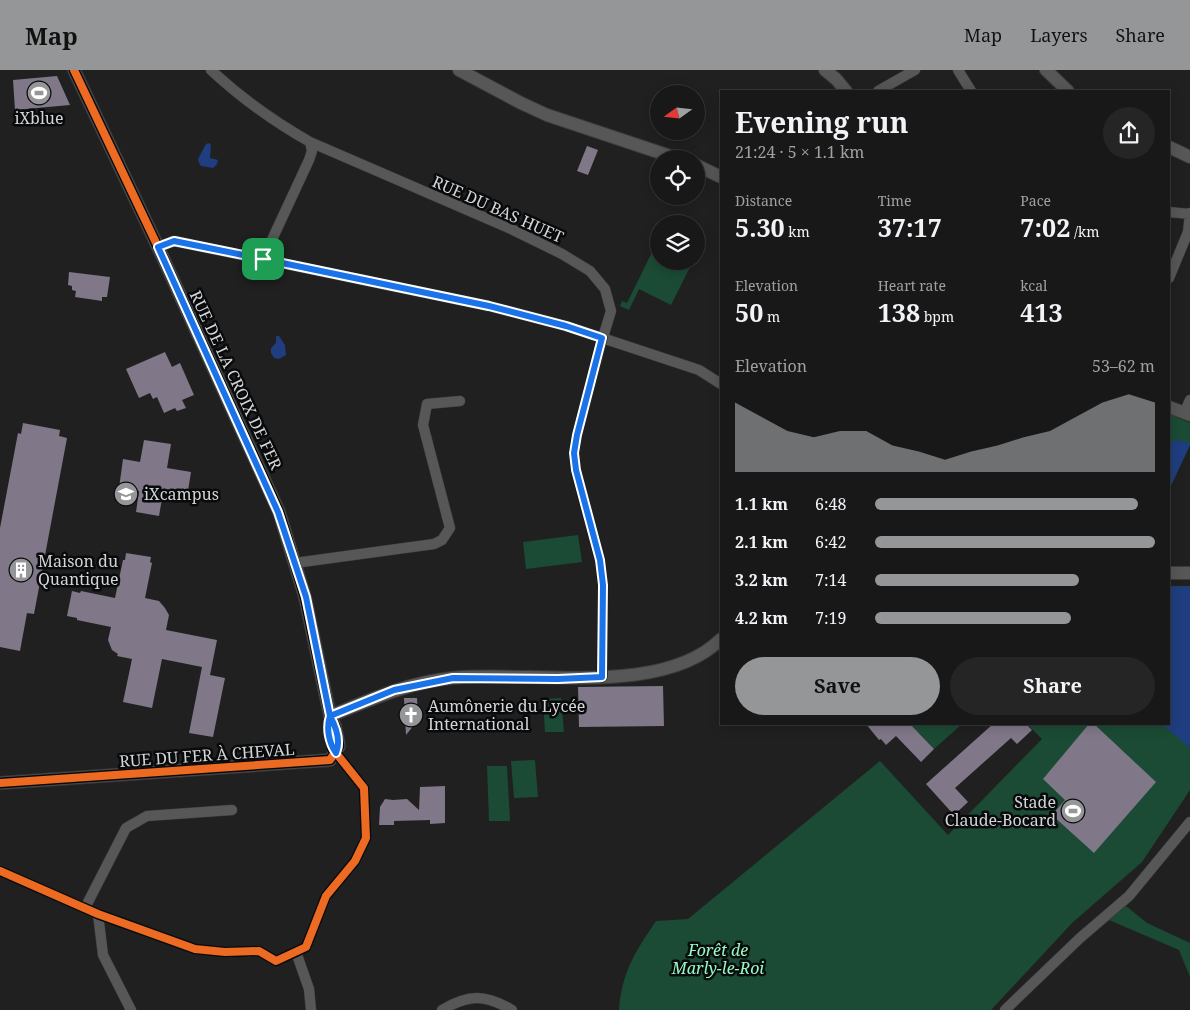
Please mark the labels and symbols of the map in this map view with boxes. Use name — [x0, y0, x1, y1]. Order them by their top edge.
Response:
sports icon: iXblue — [26, 80, 52, 106]
north arrow — [650, 85, 705, 140]
place label: iXblue — [14, 107, 64, 129]
street label: RUE DU BAS HUET — [429, 170, 567, 248]
pin — [242, 238, 284, 280]
street label: RUE DE LA CROIX DE FER — [185, 287, 287, 474]
school or university icon: iXcampus — [113, 481, 139, 507]
place label: iXcampus — [144, 483, 219, 505]
place label: Maison du Quantique — [38, 550, 119, 590]
building icon: Maison du Quantique — [8, 557, 34, 583]
place label: Aumônerie du Lycée International — [428, 695, 585, 735]
church icon: Aumônerie du Lycée International — [398, 702, 424, 728]
street label: RUE DU FER À CHEVAL — [119, 738, 295, 772]
place label: Stade Claude-Bocard — [945, 791, 1056, 831]
sports icon: Stade Claude-Bocard — [1060, 798, 1086, 824]
park label: Forêt de Marly-le-Roi — [671, 939, 764, 979]

